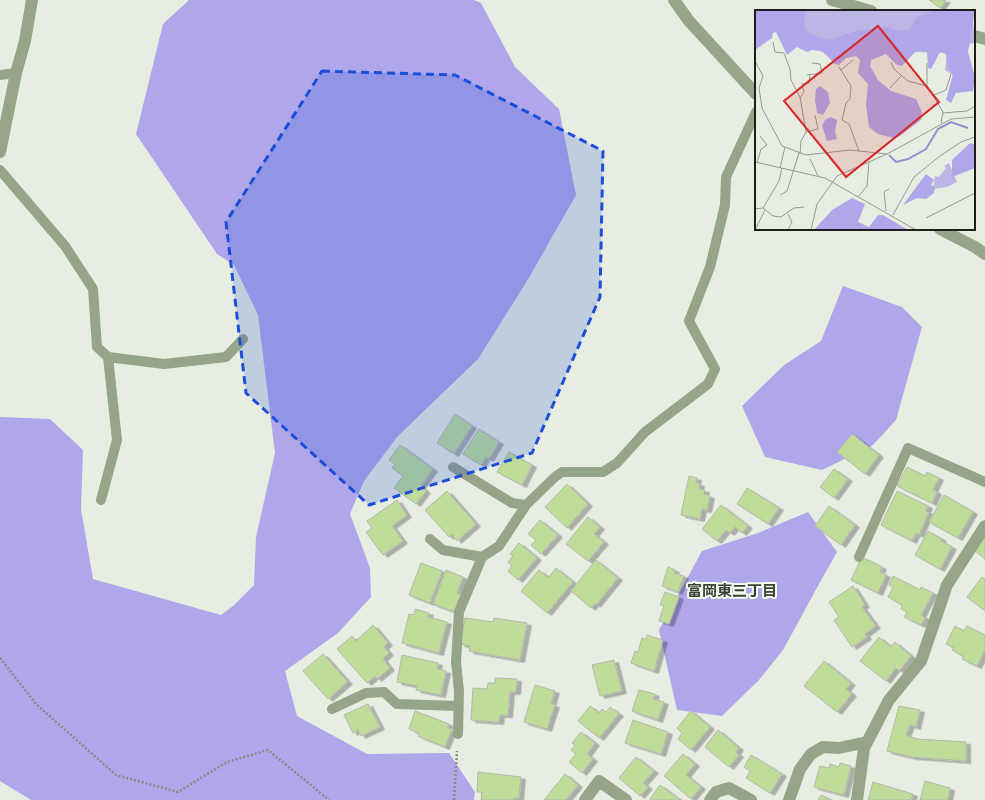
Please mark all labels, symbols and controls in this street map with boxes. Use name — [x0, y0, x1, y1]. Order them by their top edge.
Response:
inset map — [755, 10, 975, 230]
district label: 富岡東三丁目 — [687, 582, 777, 601]

